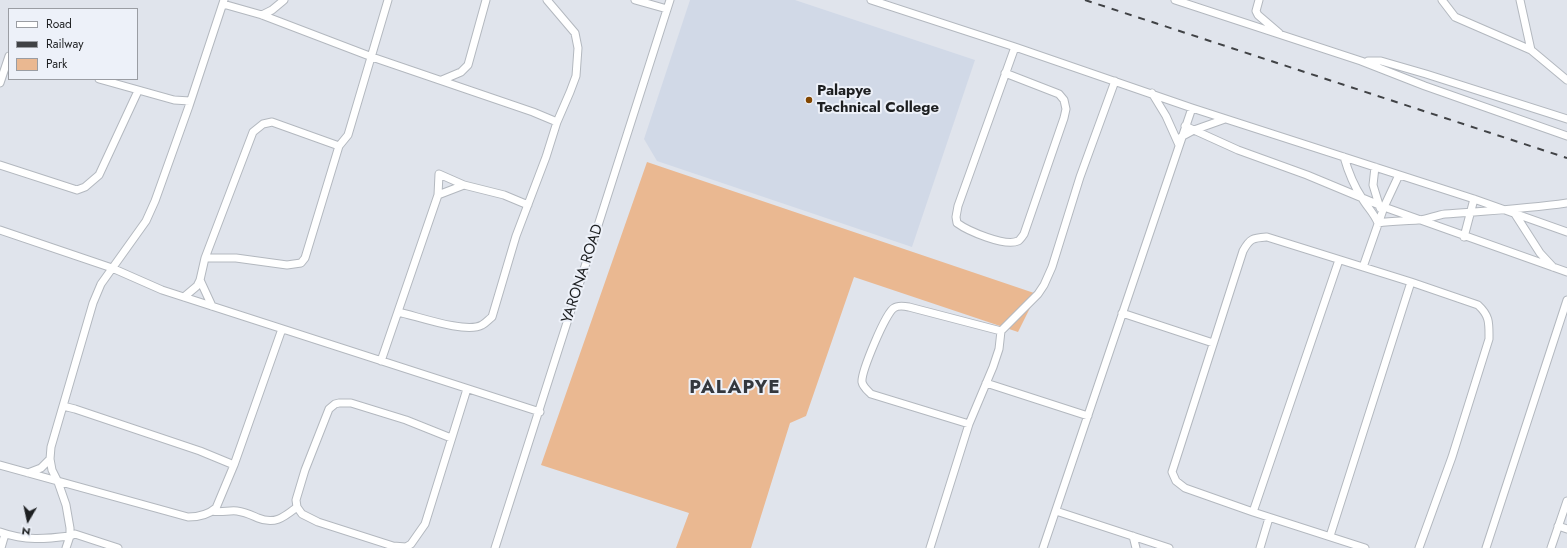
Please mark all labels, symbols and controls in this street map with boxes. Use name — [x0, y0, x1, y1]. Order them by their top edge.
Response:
legend — [8, 8, 138, 80]
text: Road — [46, 15, 72, 33]
text: Railway — [46, 35, 84, 53]
text: Park — [46, 55, 67, 73]
place label: Palapye Technical College — [817, 82, 939, 117]
marker: Palapye Technical College — [804, 95, 814, 105]
street label: YARONA ROAD — [559, 222, 607, 326]
district label: PALAPYE — [689, 377, 781, 399]
north arrow — [8, 500, 48, 540]
text: N — [21, 523, 32, 540]

